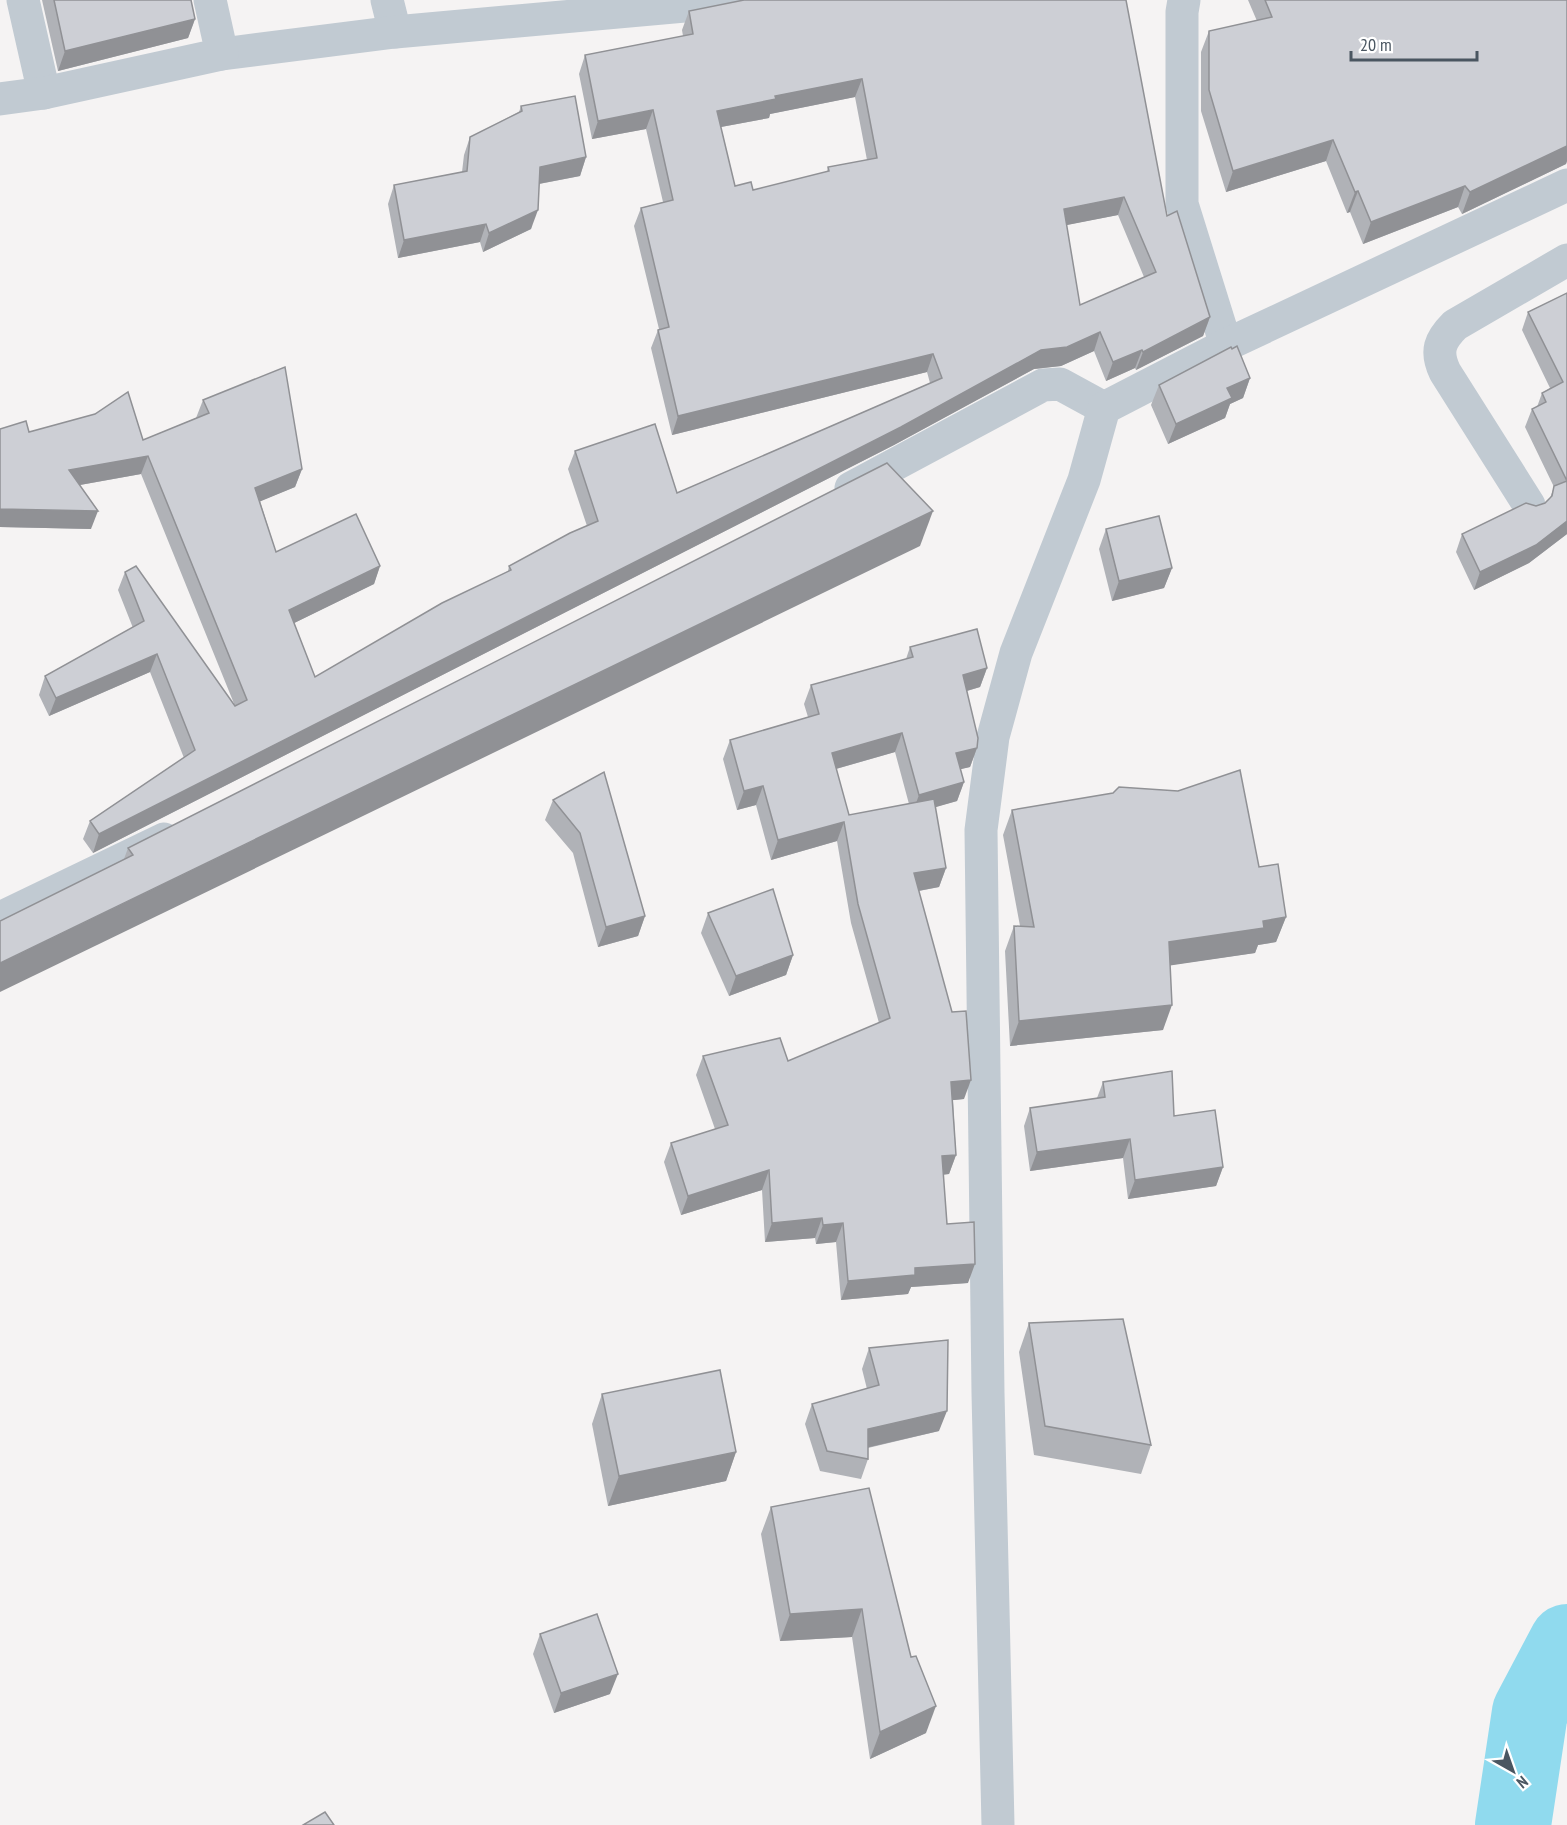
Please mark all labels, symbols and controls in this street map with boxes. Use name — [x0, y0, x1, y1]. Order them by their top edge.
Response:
scale bar — [1351, 24, 1477, 62]
text: 20 m — [1360, 33, 1392, 56]
north arrow — [1483, 1741, 1543, 1801]
text: N — [1513, 1772, 1532, 1793]

